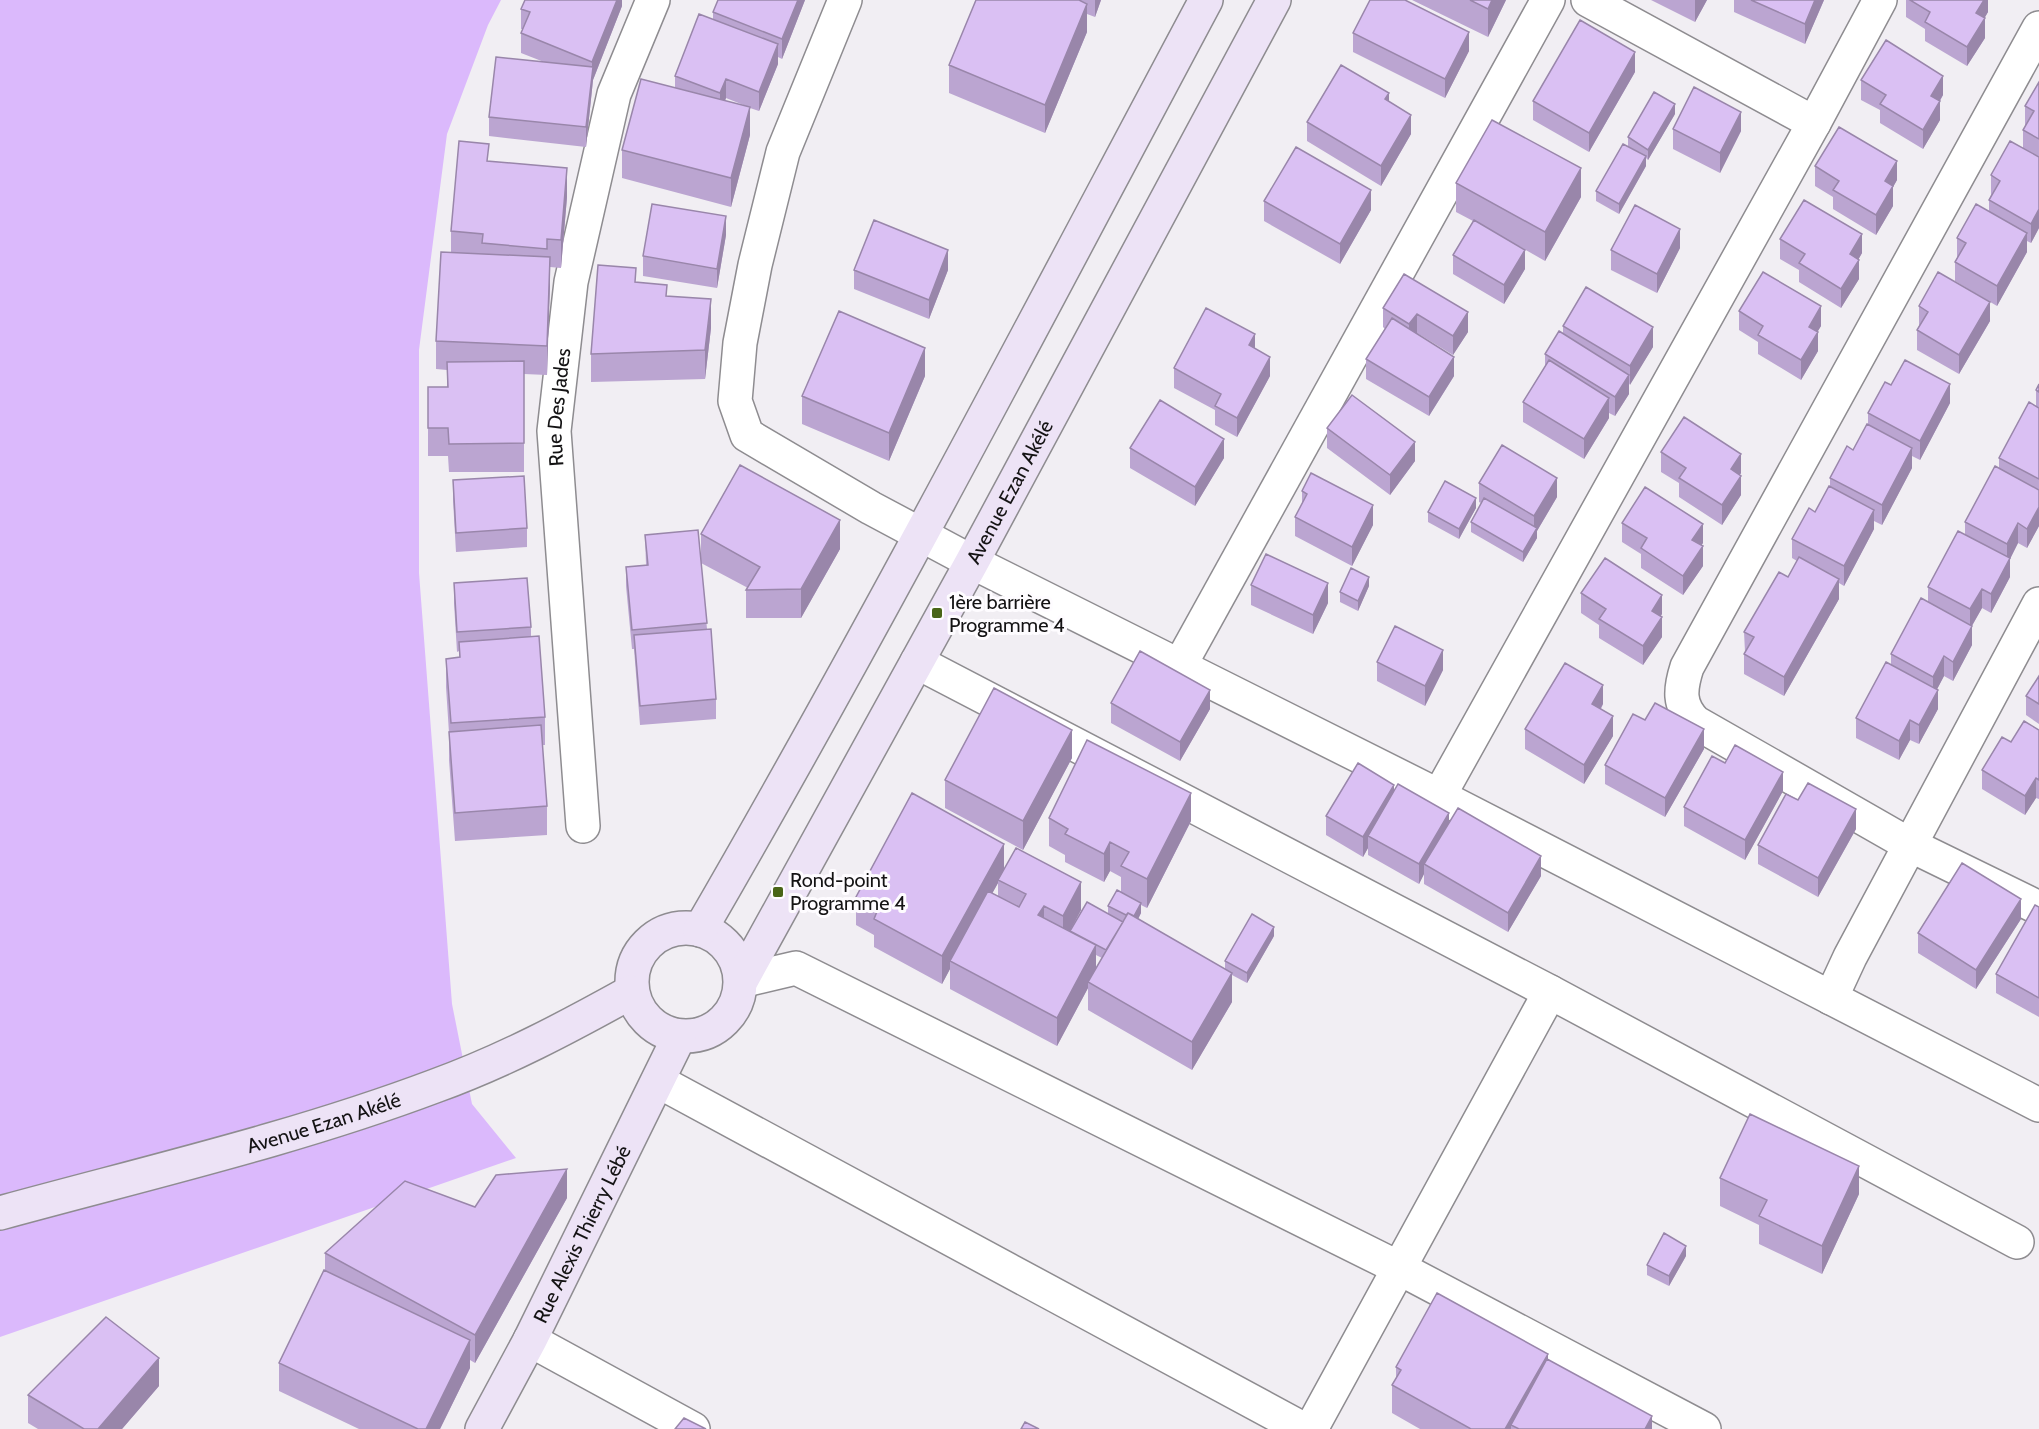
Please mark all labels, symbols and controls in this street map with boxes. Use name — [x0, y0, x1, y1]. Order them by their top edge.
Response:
street label: Rue Des Jades — [542, 347, 575, 467]
street label: Avenue Ezan Akélé — [961, 416, 1058, 568]
place label: 1ère barrière Programme 4 — [949, 590, 1065, 637]
marker: 1ère barrière Programme 4 — [930, 606, 944, 620]
place label: Rond-point Programme 4 — [790, 868, 906, 915]
marker: Rond-point Programme 4 — [771, 885, 785, 899]
street label: Avenue Ezan Akélé — [244, 1087, 404, 1158]
street label: Rue Alexis Thierry Lébé — [528, 1141, 636, 1327]

